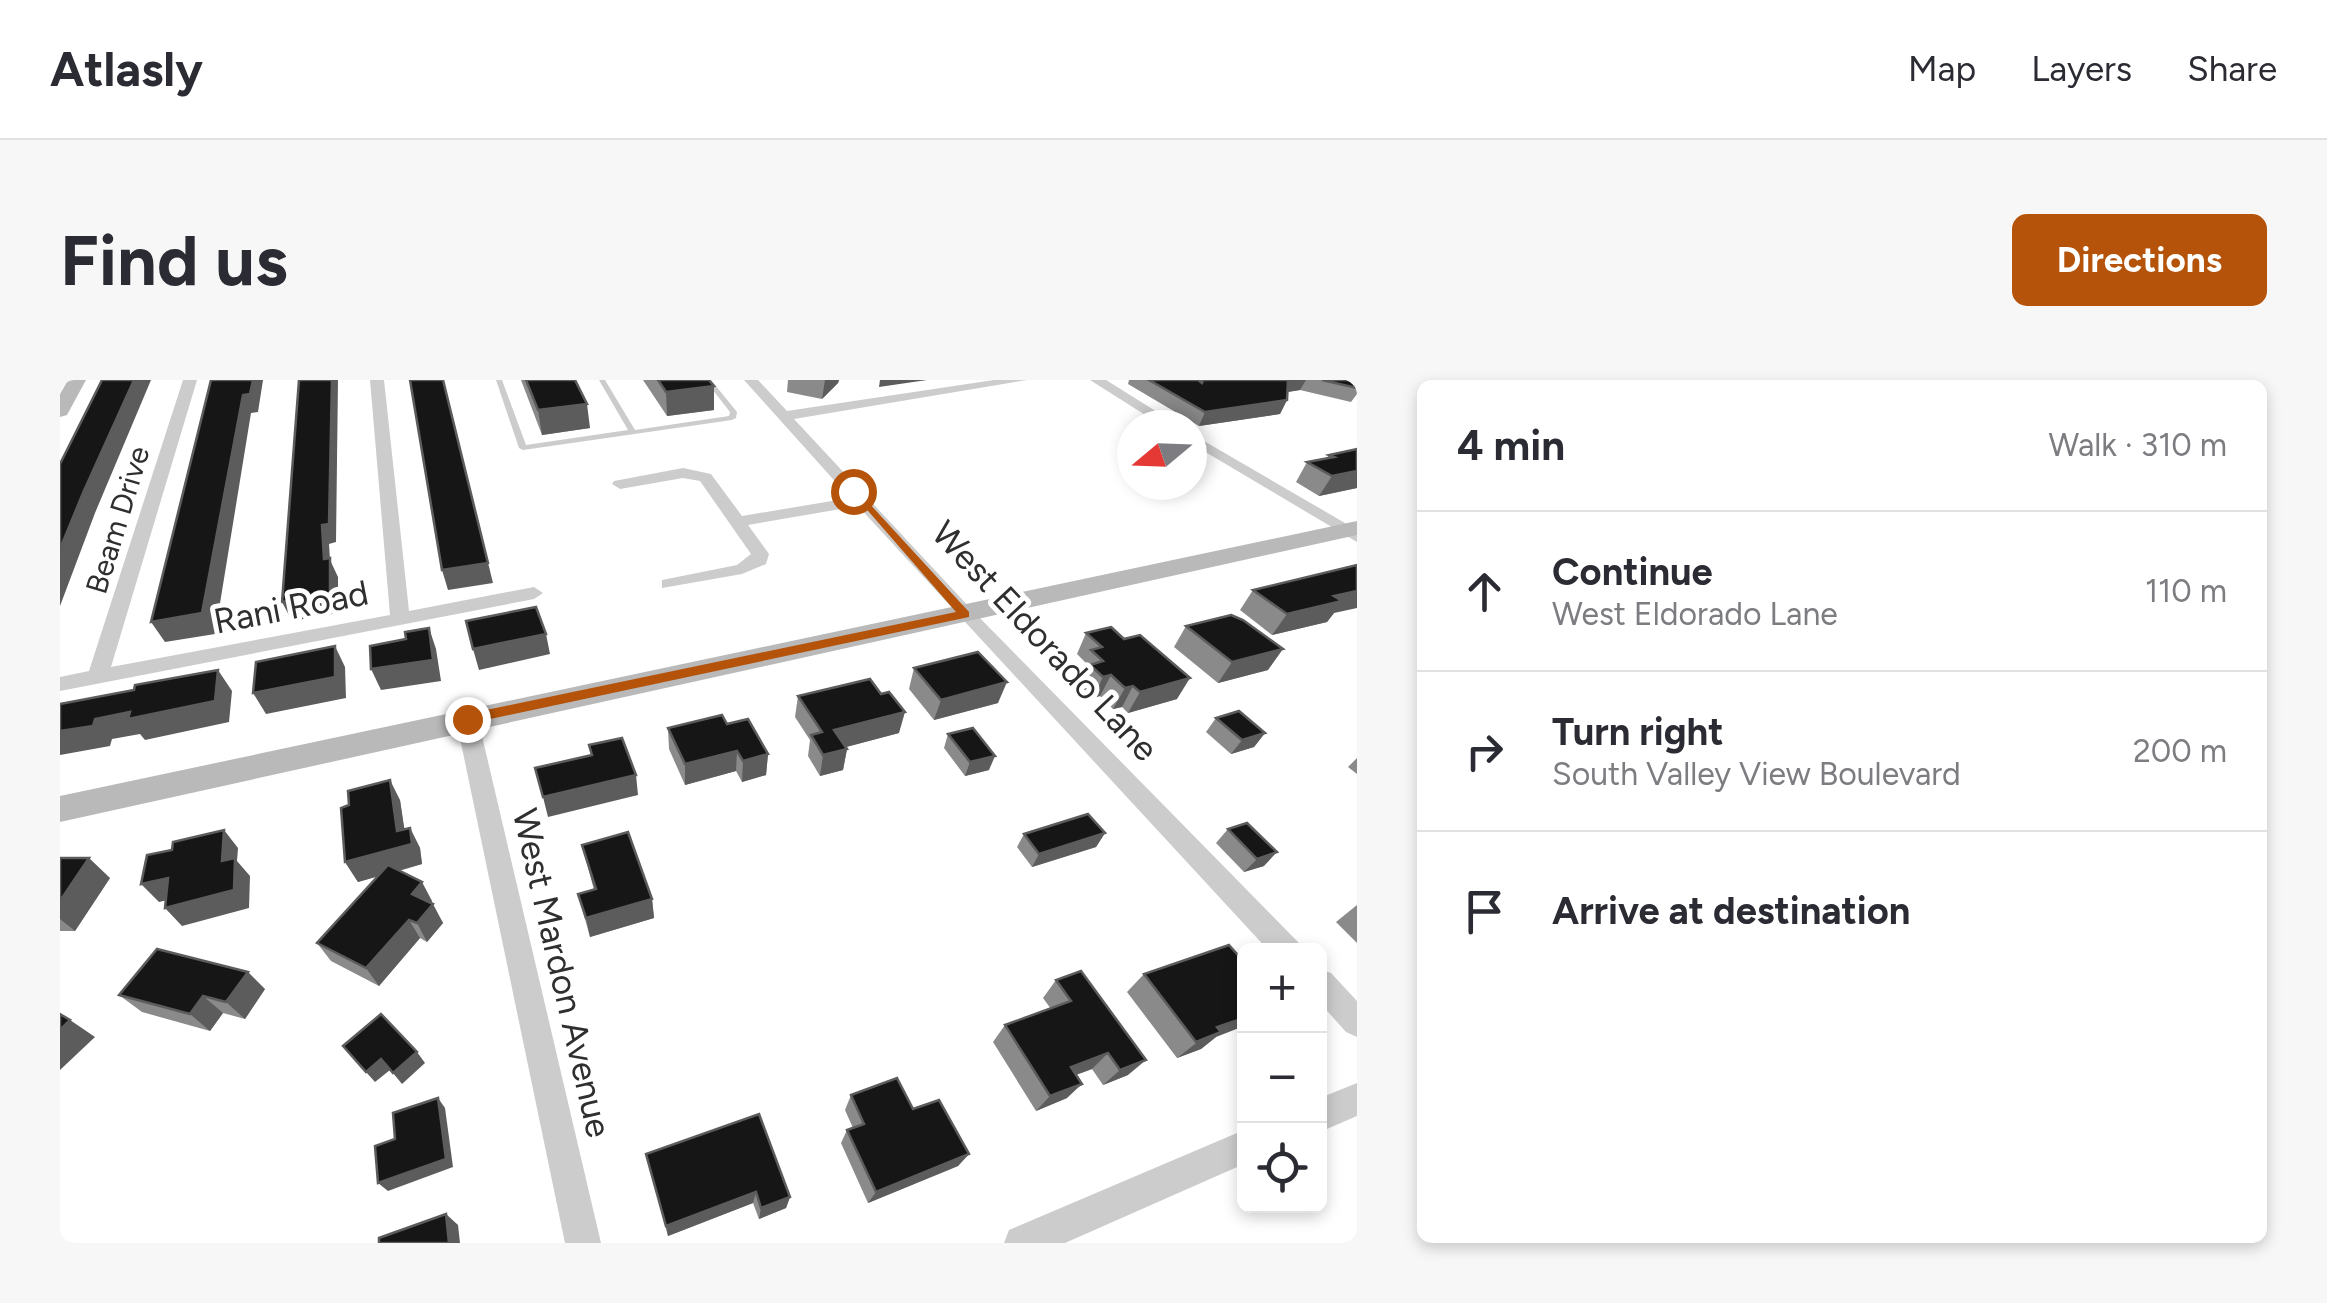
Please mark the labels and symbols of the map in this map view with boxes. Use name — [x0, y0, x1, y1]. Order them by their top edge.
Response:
north arrow — [1117, 410, 1207, 500]
street label: Beam Drive — [78, 442, 157, 598]
route start — [831, 469, 877, 515]
street label: West Eldorado Lane — [923, 512, 1167, 770]
street label: Rani Road — [210, 571, 372, 643]
route end — [445, 697, 491, 743]
street label: West Mardon Avenue — [504, 805, 620, 1141]

